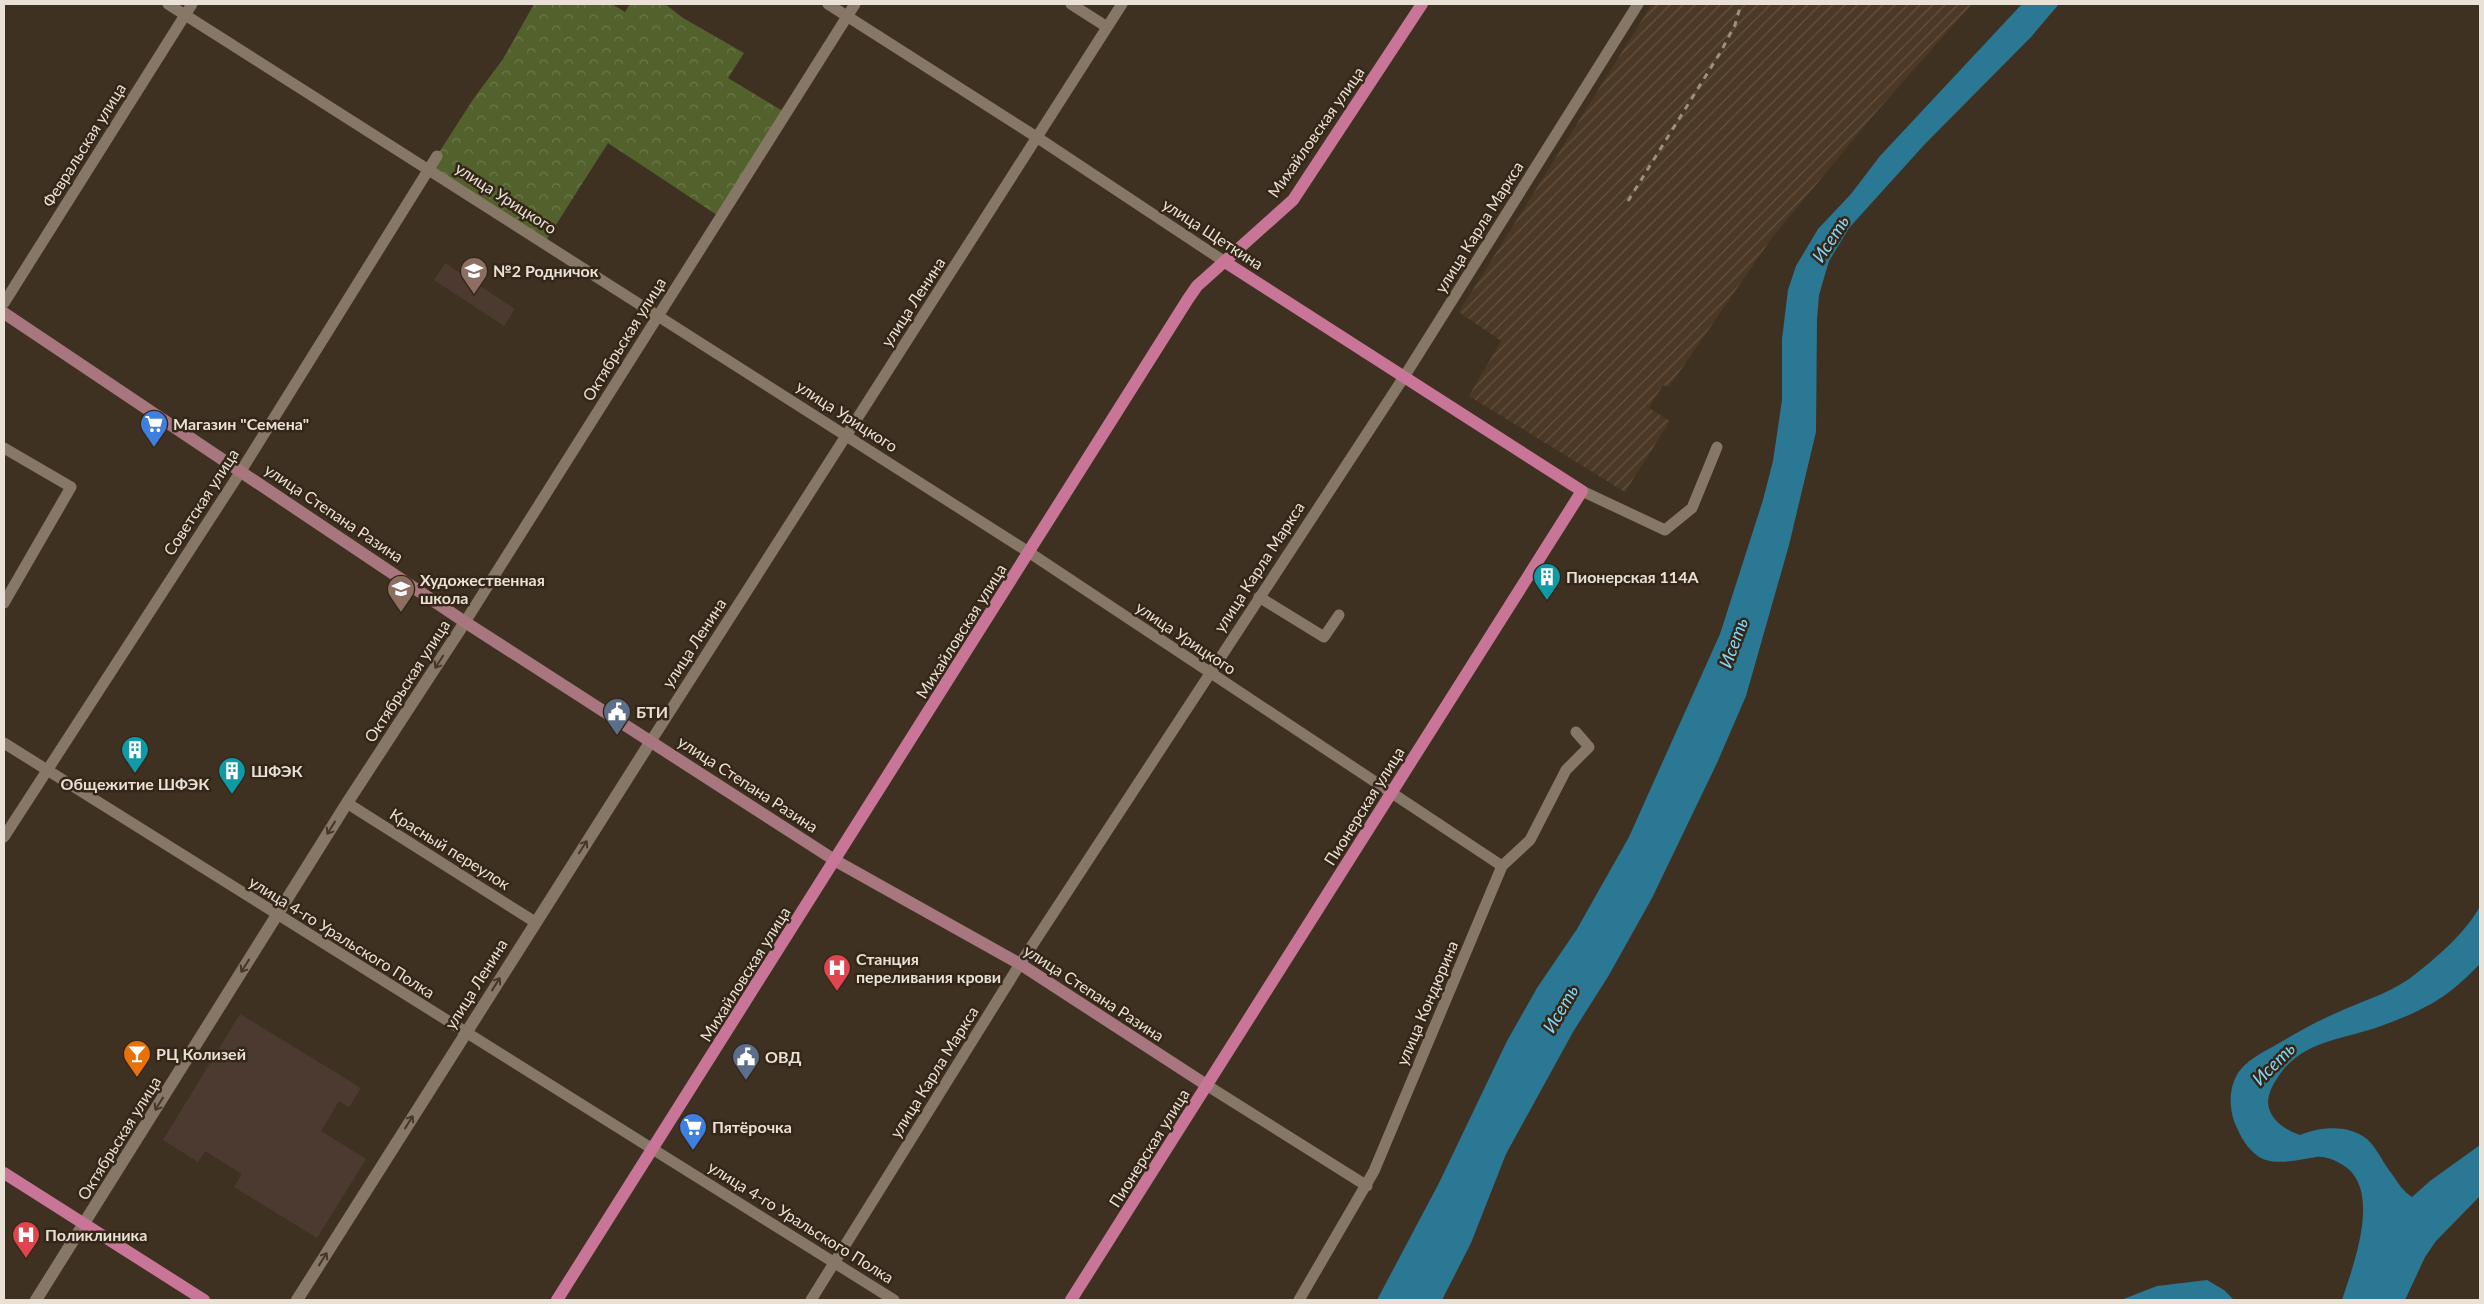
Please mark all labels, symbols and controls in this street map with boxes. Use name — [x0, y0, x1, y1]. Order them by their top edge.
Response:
street label: Михайловская улица — [1263, 63, 1368, 201]
street label: Февральская улица — [38, 79, 129, 210]
street label: улица Карла Маркса — [1430, 157, 1527, 296]
street label: улица Урицкого — [452, 158, 560, 237]
street label: улица Щеткина — [1159, 194, 1267, 273]
water label: Исеть — [1807, 211, 1853, 266]
street label: улица Ленина — [877, 253, 949, 350]
school or university icon: №2 Родничок — [459, 256, 489, 295]
place label: №2 Родничок — [493, 261, 599, 280]
street label: Октябрьская улица — [578, 273, 669, 404]
street label: улица Урицкого — [793, 376, 901, 455]
supermarket icon: Магазин "Семена" — [139, 409, 169, 448]
place label: Магазин "Семена" — [173, 414, 309, 433]
street label: Советская улица — [159, 445, 242, 559]
street label: улица Степана Разина — [261, 459, 407, 566]
street label: улица Карла Маркса — [1209, 498, 1308, 635]
street label: Михайловская улица — [911, 560, 1010, 701]
building icon: Пионерская 114А — [1532, 562, 1562, 601]
place label: Пионерская 114А — [1566, 567, 1699, 586]
place label: Художественная школа — [420, 570, 545, 607]
school or university icon: Художественная школа — [386, 574, 416, 613]
street label: улица Ленина — [658, 594, 730, 691]
street label: улица Урицкого — [1133, 597, 1240, 678]
water label: Исеть — [1714, 615, 1752, 671]
street label: Октябрьская улица — [360, 616, 453, 745]
one-way arrow — [433, 655, 443, 669]
public building icon: БТИ — [602, 697, 632, 736]
place label: БТИ — [636, 702, 668, 721]
street label: улица Степана Разина — [675, 731, 822, 836]
building icon: Общежитие ШФЭК — [120, 735, 150, 774]
street label: Пионерская улица — [1320, 743, 1408, 868]
building icon: ШФЭК — [217, 756, 247, 795]
place label: ШФЭК — [251, 761, 304, 780]
place label: Общежитие ШФЭК — [61, 774, 210, 793]
street label: Красный переулок — [387, 804, 514, 894]
one-way arrow — [326, 821, 336, 835]
one-way arrow — [578, 840, 588, 854]
street label: улица 4-го Уральского Полка — [246, 871, 439, 1002]
street label: Михайловская улица — [695, 903, 794, 1044]
street label: улица Ленина — [440, 935, 511, 1032]
street label: улица Кондюрина — [1392, 938, 1461, 1068]
street label: улица Степана Разина — [1021, 940, 1168, 1045]
place label: Станция переливания крови — [856, 949, 1001, 986]
hospital icon: Станция переливания крови — [822, 953, 852, 992]
one-way arrow — [240, 958, 250, 972]
one-way arrow — [490, 977, 501, 991]
water label: Исеть — [1538, 981, 1583, 1036]
street label: улица Карла Маркса — [885, 1002, 982, 1141]
water label: Исеть — [2247, 1037, 2299, 1089]
bar icon: РЦ Колизей — [122, 1039, 152, 1078]
public building icon: ОВД — [731, 1042, 761, 1081]
place label: РЦ Колизей — [156, 1044, 246, 1063]
place label: ОВД — [765, 1047, 801, 1066]
street label: Октябрьская улица — [73, 1072, 164, 1203]
street label: Пионерская улица — [1105, 1085, 1193, 1210]
one-way arrow — [154, 1096, 164, 1110]
supermarket icon: Пятёрочка — [678, 1112, 708, 1151]
one-way arrow — [405, 1115, 415, 1129]
place label: Пятёрочка — [712, 1117, 792, 1136]
street label: улица 4-го Уральского Полка — [705, 1156, 898, 1287]
hospital icon: Поликлиника — [11, 1220, 41, 1259]
place label: Поликлиника — [45, 1225, 147, 1244]
one-way arrow — [317, 1252, 328, 1266]

